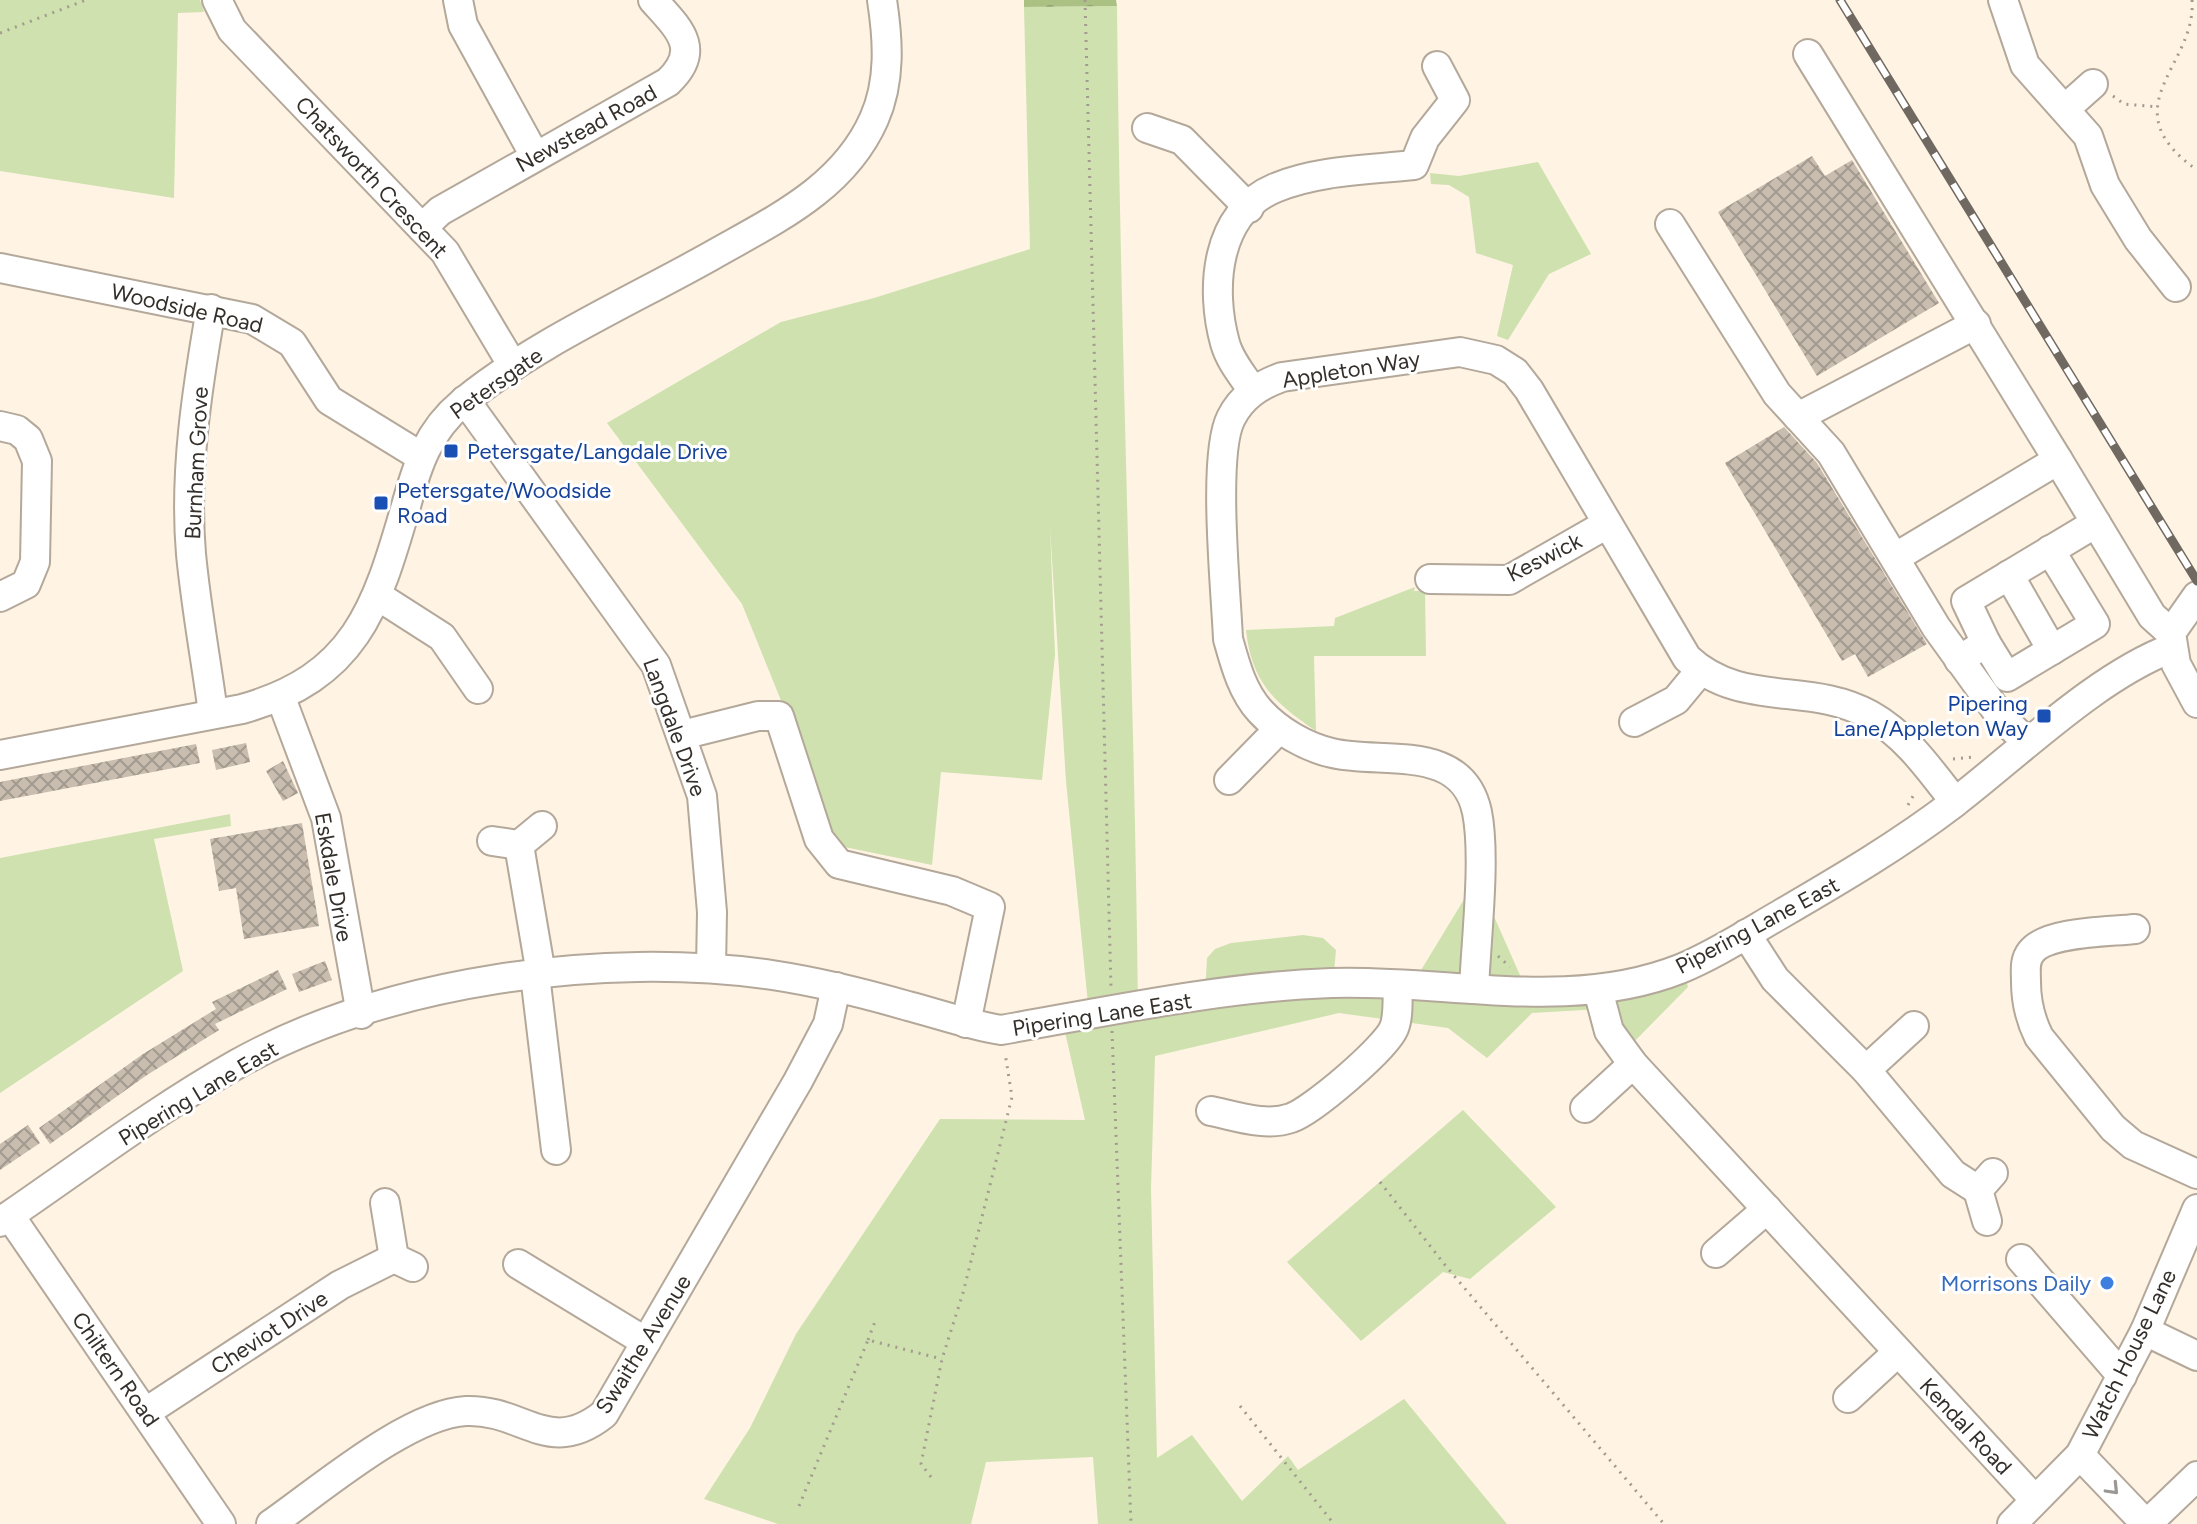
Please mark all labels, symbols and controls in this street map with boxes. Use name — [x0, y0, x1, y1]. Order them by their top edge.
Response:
street label: Newstead Road — [511, 79, 661, 178]
street label: Chatsworth Crescent — [290, 91, 454, 264]
street label: Woodside Road — [108, 278, 265, 339]
street label: Petersgate — [445, 342, 548, 425]
street label: Appleton Way — [1280, 345, 1422, 394]
street label: Burnham Grove — [179, 386, 214, 540]
place label: Petersgate/Langdale Drive — [467, 438, 728, 465]
marker: Petersgate/Langdale Drive — [442, 442, 460, 460]
place label: Petersgate/Woodside Road — [397, 477, 611, 529]
marker: Petersgate/Woodside Road — [372, 494, 390, 512]
street label: Keswick — [1502, 527, 1586, 588]
street label: Langdale Drive — [637, 654, 712, 800]
place label: Pipering Lane/Appleton Way — [1833, 690, 2028, 742]
marker: Pipering Lane/Appleton Way — [2035, 707, 2053, 725]
street label: Eskdale Drive — [309, 810, 358, 944]
street label: Pipering Lane East — [1671, 871, 1844, 980]
street label: Pipering Lane East — [1010, 987, 1194, 1042]
street label: Pipering Lane East — [114, 1035, 283, 1152]
street label: Watch House Lane — [2077, 1265, 2182, 1444]
street label: Swaithe Avenue — [590, 1270, 697, 1419]
place label: Morrisons Daily — [1941, 1270, 2091, 1297]
marker: Morrisons Daily — [2098, 1274, 2116, 1292]
street label: Cheviot Drive — [206, 1285, 333, 1380]
street label: Chiltern Road — [66, 1307, 165, 1432]
street label: Kendal Road — [1914, 1372, 2017, 1480]
one-way arrow — [2104, 1480, 2118, 1495]

